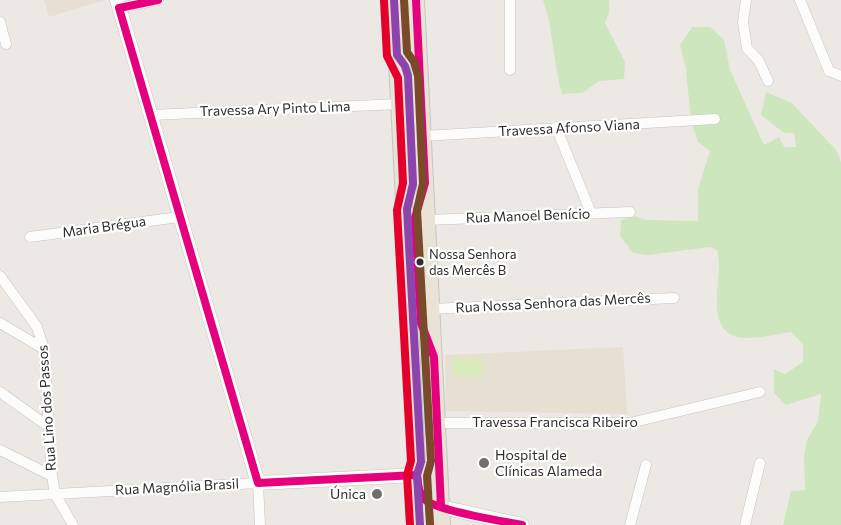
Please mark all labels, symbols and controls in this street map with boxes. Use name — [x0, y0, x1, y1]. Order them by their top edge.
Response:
street label: Travessa Ary Pinto Lima — [199, 98, 351, 120]
street label: Travessa Afonso Viana — [498, 116, 640, 140]
street label: Rua Manoel Benício — [465, 205, 591, 227]
street label: Maria Brégua — [61, 213, 147, 241]
place label: Nossa Senhora das Mercês B — [429, 247, 517, 278]
marker: Nossa Senhora das Mercês B — [415, 257, 425, 267]
street label: Rua Nossa Senhora das Mercês — [455, 290, 651, 316]
street label: Rua Lino dos Passos — [34, 344, 60, 472]
street label: Travessa Francisca Ribeiro — [472, 414, 638, 430]
place label: Hospital de Clínicas Alameda — [495, 447, 602, 480]
marker: Hospital de Clínicas Alameda — [477, 456, 491, 470]
street label: Rua Magnólia Brasil — [115, 475, 239, 499]
place label: Única — [330, 486, 366, 502]
marker: Única — [370, 487, 384, 501]

